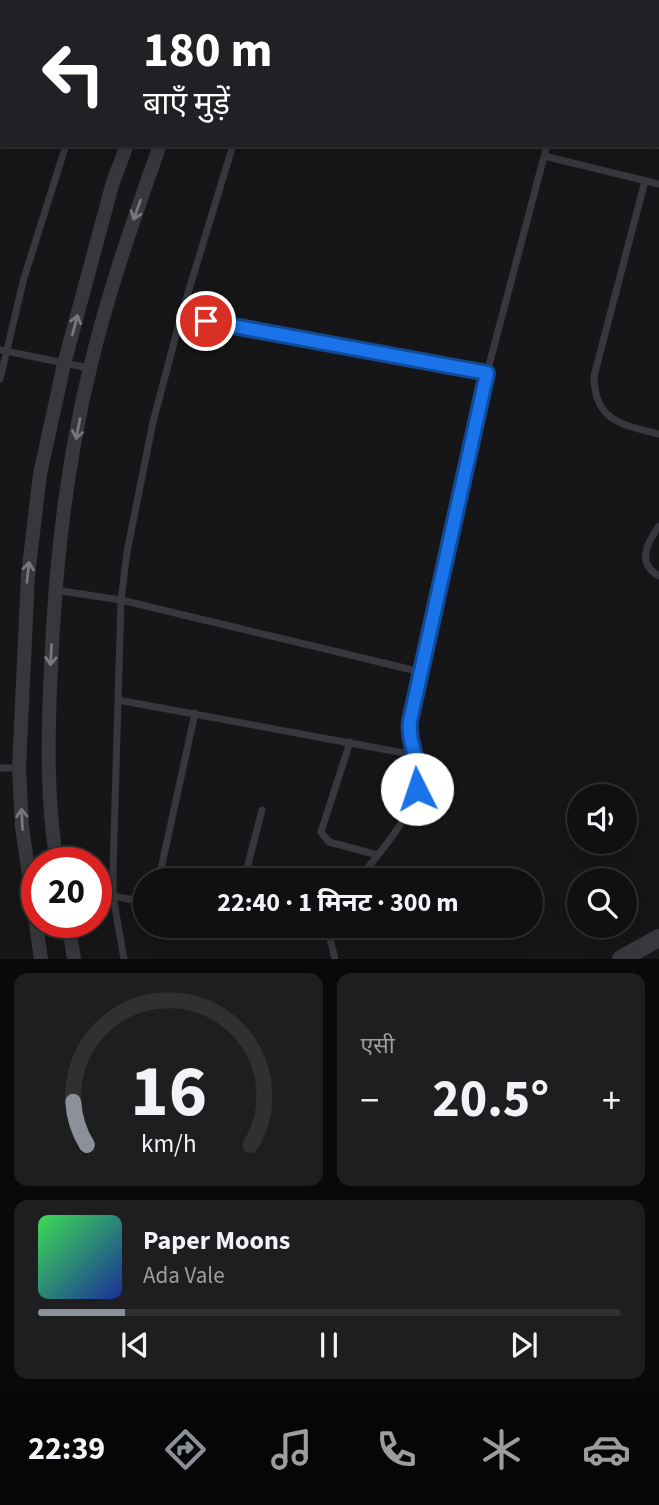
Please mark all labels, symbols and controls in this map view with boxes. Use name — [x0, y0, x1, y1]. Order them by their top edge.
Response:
text: 180 m — [143, 16, 272, 86]
icon: left — [28, 28, 119, 119]
text: बाएँ मुड़ें — [143, 81, 230, 127]
one-way arrow — [130, 198, 142, 220]
pin — [176, 291, 236, 351]
icon: arrive — [187, 302, 225, 340]
one-way arrow — [69, 314, 82, 336]
one-way arrow — [71, 417, 84, 440]
one-way arrow — [22, 561, 35, 584]
one-way arrow — [45, 643, 58, 666]
position arrow — [380, 752, 454, 826]
map controls — [567, 784, 637, 938]
button: sound — [567, 784, 637, 854]
one-way arrow — [15, 807, 28, 830]
speed limit sign: 20 — [21, 847, 112, 938]
button: search — [567, 868, 637, 938]
text: 22:40 · 1 मिनट · 300 m — [217, 884, 459, 921]
text: एसी — [361, 1029, 395, 1062]
text: 16 — [130, 1041, 207, 1145]
text: 20.5° — [432, 1063, 549, 1137]
text: − — [361, 1074, 379, 1128]
text: + — [602, 1074, 621, 1128]
text: km/h — [141, 1126, 196, 1162]
text: Paper Moons — [143, 1222, 290, 1259]
text: Ada Vale — [143, 1259, 225, 1292]
icon: previous — [116, 1326, 154, 1364]
icon: pause — [310, 1326, 348, 1364]
icon: next — [505, 1326, 543, 1364]
icon: directions — [161, 1425, 210, 1474]
icon: music — [267, 1425, 316, 1474]
icon: phone — [372, 1425, 421, 1474]
icon: climate — [477, 1425, 526, 1474]
icon: car — [582, 1425, 631, 1474]
text: 22:39 — [28, 1426, 105, 1472]

